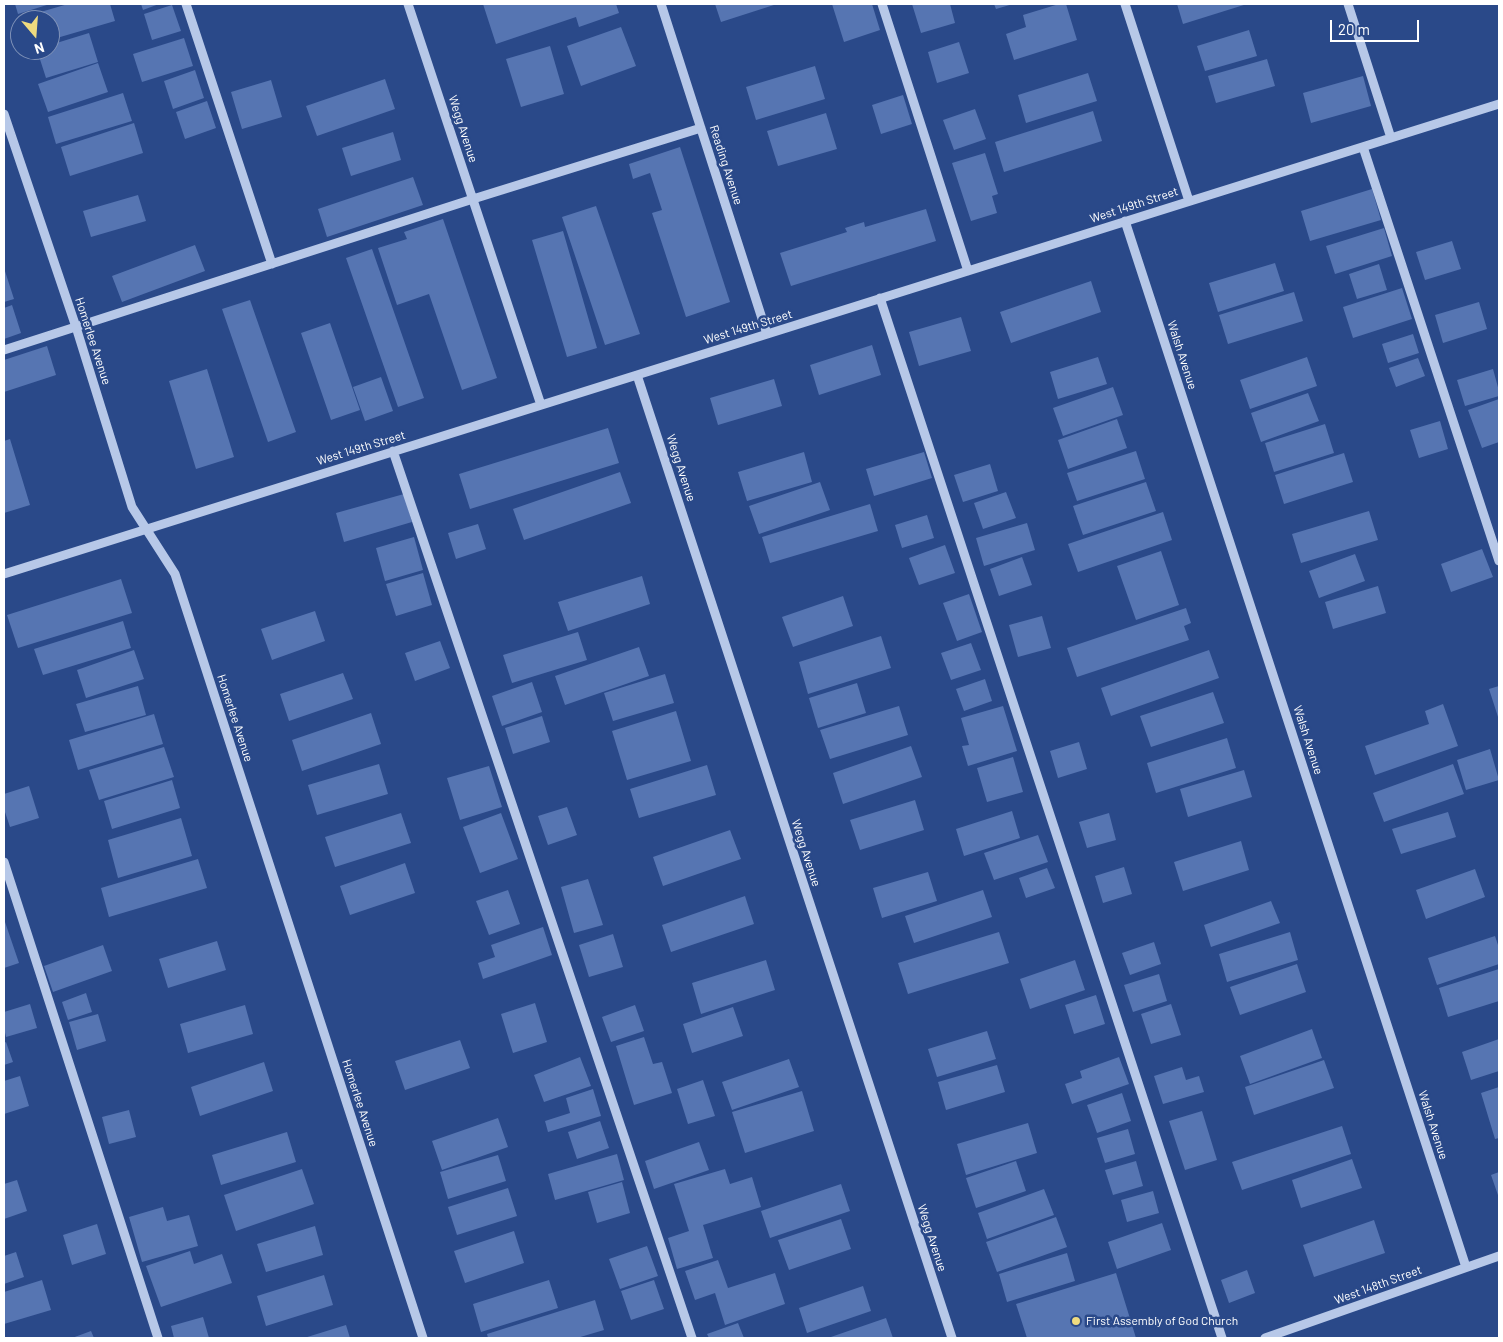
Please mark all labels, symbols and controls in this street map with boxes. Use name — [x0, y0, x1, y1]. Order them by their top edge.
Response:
north arrow — [10, 10, 60, 60]
scale bar — [1333, 10, 1422, 42]
text: 20 m — [1338, 20, 1370, 38]
text: N — [32, 39, 47, 58]
street label: Wegg Avenue — [445, 94, 481, 164]
street label: Reading Avenue — [706, 123, 746, 207]
street label: West 149th Street — [1088, 184, 1180, 226]
street label: Homerlee Avenue — [72, 295, 114, 387]
street label: West 149th Street — [702, 307, 794, 347]
street label: Walsh Avenue — [1164, 319, 1200, 391]
street label: West 149th Street — [315, 428, 407, 468]
street label: Wegg Avenue — [663, 433, 699, 503]
street label: Homerlee Avenue — [214, 672, 256, 764]
street label: Walsh Avenue — [1290, 704, 1326, 776]
street label: Wegg Avenue — [788, 818, 824, 888]
street label: Homerlee Avenue — [339, 1057, 381, 1149]
street label: Walsh Avenue — [1415, 1089, 1451, 1161]
street label: Wegg Avenue — [914, 1203, 950, 1273]
street label: West 148th Street — [1332, 1263, 1424, 1307]
place label: First Assembly of God Church — [1086, 1314, 1238, 1328]
marker: First Assembly of God Church — [1070, 1315, 1082, 1327]

